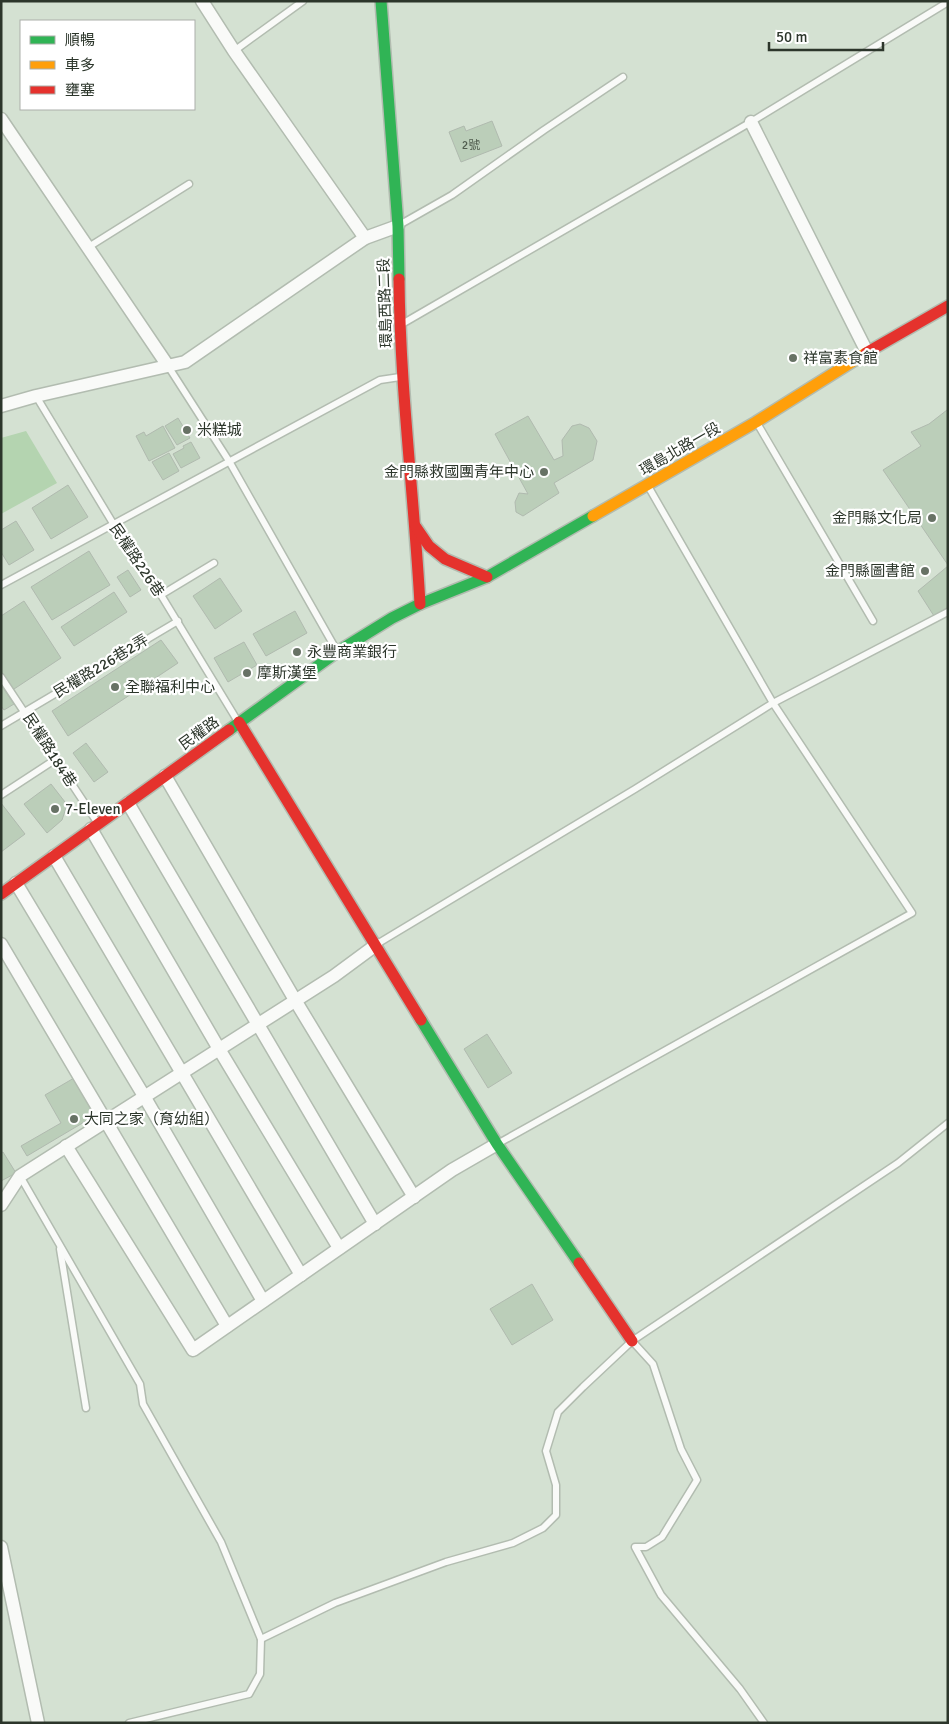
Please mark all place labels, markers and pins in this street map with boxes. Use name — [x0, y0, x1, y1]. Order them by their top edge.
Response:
place label: 祥富素食館 — [803, 349, 878, 367]
marker: 祥富素食館 — [787, 352, 799, 364]
place label: 米糕城 — [197, 421, 242, 439]
marker: 米糕城 — [181, 424, 193, 436]
place label: 金門縣救國團青年中心 — [384, 463, 534, 481]
marker: 金門縣救國團青年中心 — [538, 466, 550, 478]
place label: 金門縣文化局 — [832, 509, 922, 527]
marker: 金門縣文化局 — [926, 512, 938, 524]
place label: 金門縣圖書館 — [825, 562, 915, 580]
marker: 金門縣圖書館 — [919, 565, 931, 577]
place label: 永豐商業銀行 — [307, 643, 397, 661]
marker: 永豐商業銀行 — [291, 646, 303, 658]
place label: 摩斯漢堡 — [257, 664, 317, 682]
marker: 摩斯漢堡 — [241, 667, 253, 679]
place label: 全聯福利中心 — [125, 678, 215, 696]
marker: 全聯福利中心 — [109, 681, 121, 693]
place label: 7-Eleven — [65, 800, 121, 818]
marker: 7-Eleven — [49, 803, 61, 815]
place label: 大同之家（育幼組） — [84, 1110, 219, 1128]
marker: 大同之家（育幼組） — [68, 1113, 80, 1125]

